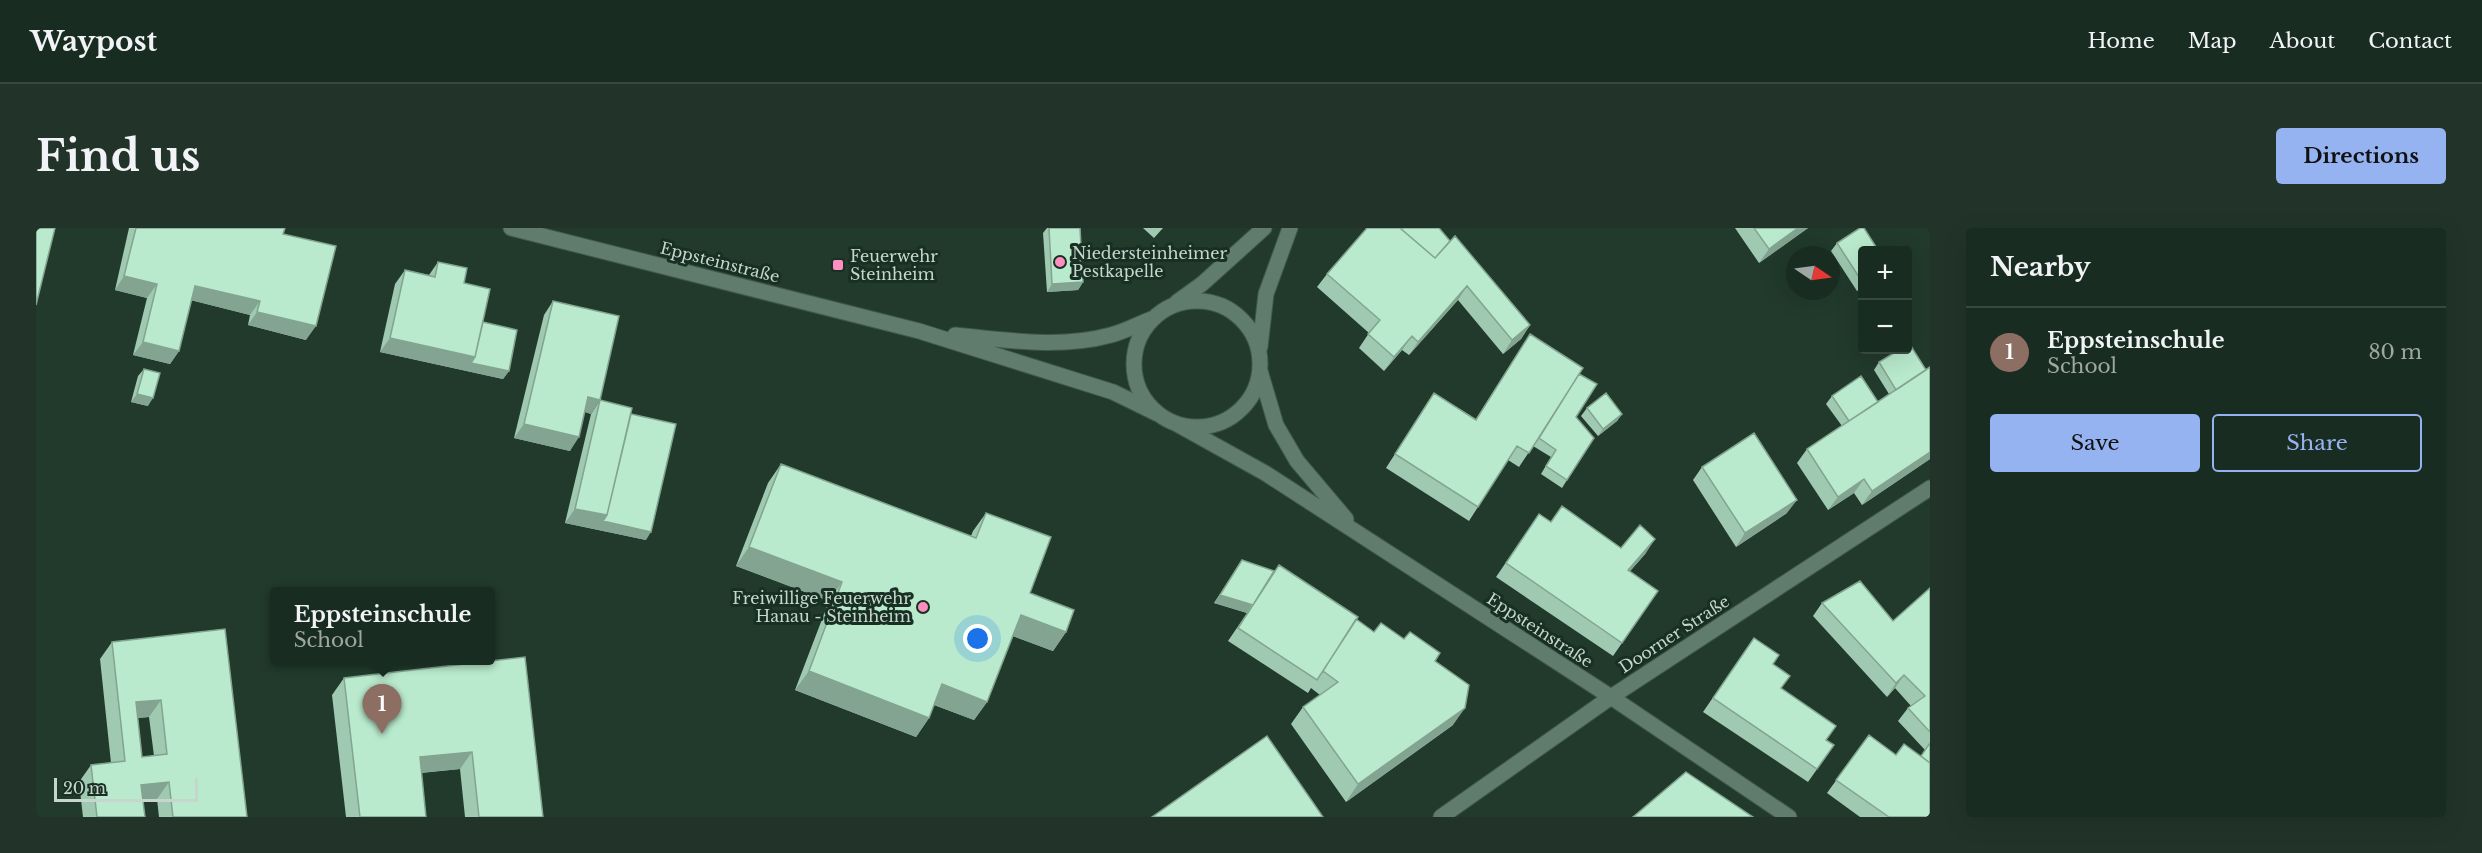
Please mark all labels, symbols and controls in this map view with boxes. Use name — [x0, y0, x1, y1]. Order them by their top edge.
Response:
text: Waypost — [30, 24, 157, 59]
text: Home — [2088, 28, 2155, 54]
text: Map — [2188, 28, 2236, 54]
text: About — [2269, 28, 2335, 54]
text: Contact — [2368, 28, 2452, 54]
button: Directions — [2276, 128, 2446, 184]
text: Find us — [36, 130, 200, 182]
street label: Eppsteinstraße — [658, 238, 782, 286]
place label: Niedersteinheimer Pestkapelle — [1072, 243, 1227, 281]
place label: Feuerwehr Steinheim — [850, 246, 938, 284]
north arrow — [1786, 246, 1840, 300]
map controls — [1858, 246, 1912, 354]
button: + — [1858, 246, 1912, 300]
text: Nearby — [1990, 251, 2091, 283]
marker: Niedersteinheimer Pestkapelle — [1053, 255, 1067, 269]
marker: Feuerwehr Steinheim — [831, 258, 845, 272]
button: − — [1858, 300, 1912, 354]
text: Eppsteinschule — [2047, 327, 2225, 354]
text: 1 — [2005, 340, 2014, 364]
text: 80 m — [2368, 340, 2422, 364]
text: School — [2047, 354, 2117, 378]
button: Save — [1990, 414, 2200, 472]
button: Share — [2212, 414, 2422, 472]
popup — [270, 587, 495, 665]
place label: Freiwillige Feuerwehr Hanau - Steinheim — [732, 588, 911, 626]
street label: Eppsteinstraße — [1483, 588, 1597, 672]
street label: Doorner Straße — [1615, 591, 1733, 677]
marker: Freiwillige Feuerwehr Hanau - Steinheim — [916, 600, 930, 614]
text: Eppsteinschule — [294, 601, 471, 628]
your location — [963, 624, 992, 653]
text: School — [294, 628, 364, 652]
pin: 1 — [362, 684, 402, 734]
scale bar — [54, 775, 198, 802]
text: 20 m — [63, 778, 106, 798]

